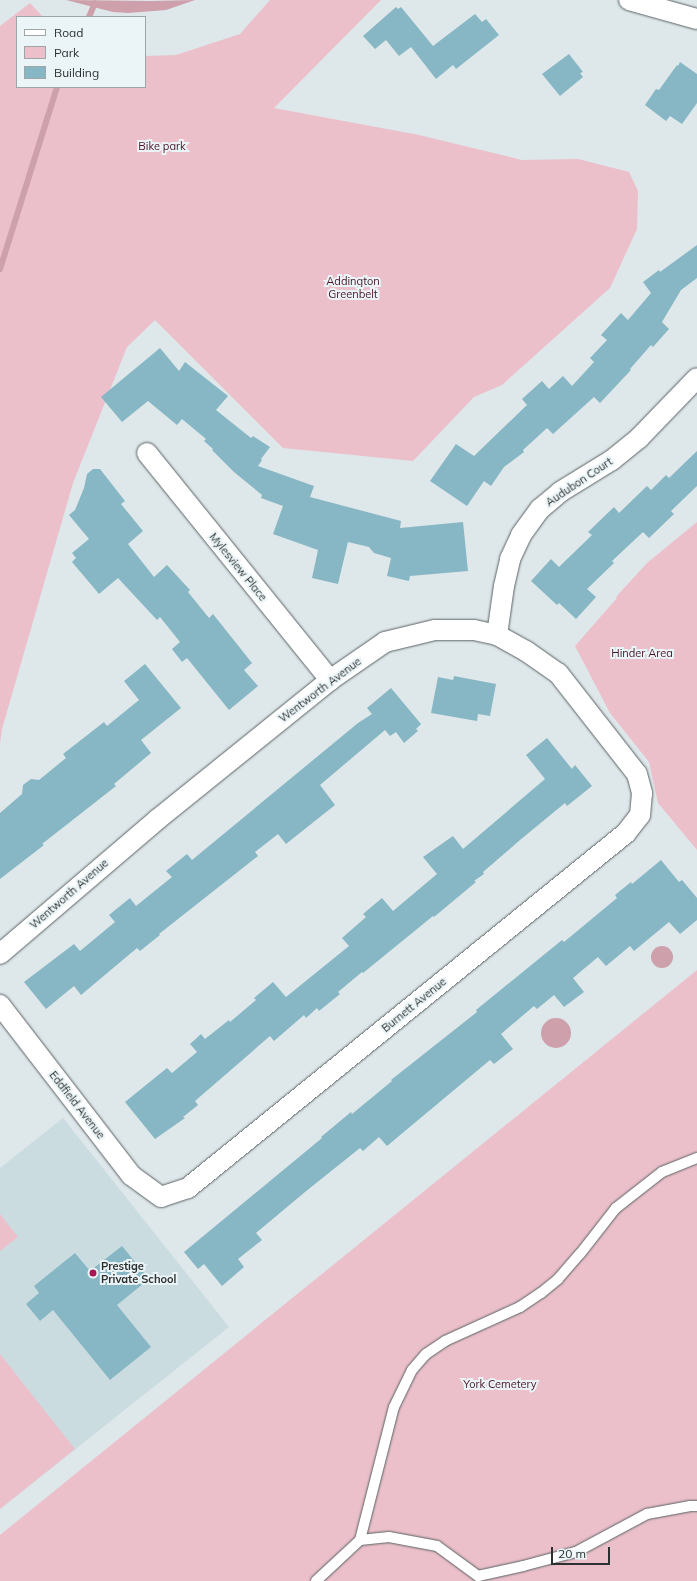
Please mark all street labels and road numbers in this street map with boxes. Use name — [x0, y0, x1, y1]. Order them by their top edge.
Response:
street label: Audubon Court — [543, 455, 615, 509]
street label: Mylesview Place — [207, 530, 269, 604]
street label: Wentworth Avenue — [276, 655, 364, 725]
street label: Wentworth Avenue — [27, 856, 111, 932]
street label: Burnett Avenue — [379, 975, 449, 1035]
street label: Eddfield Avenue — [46, 1068, 108, 1142]

